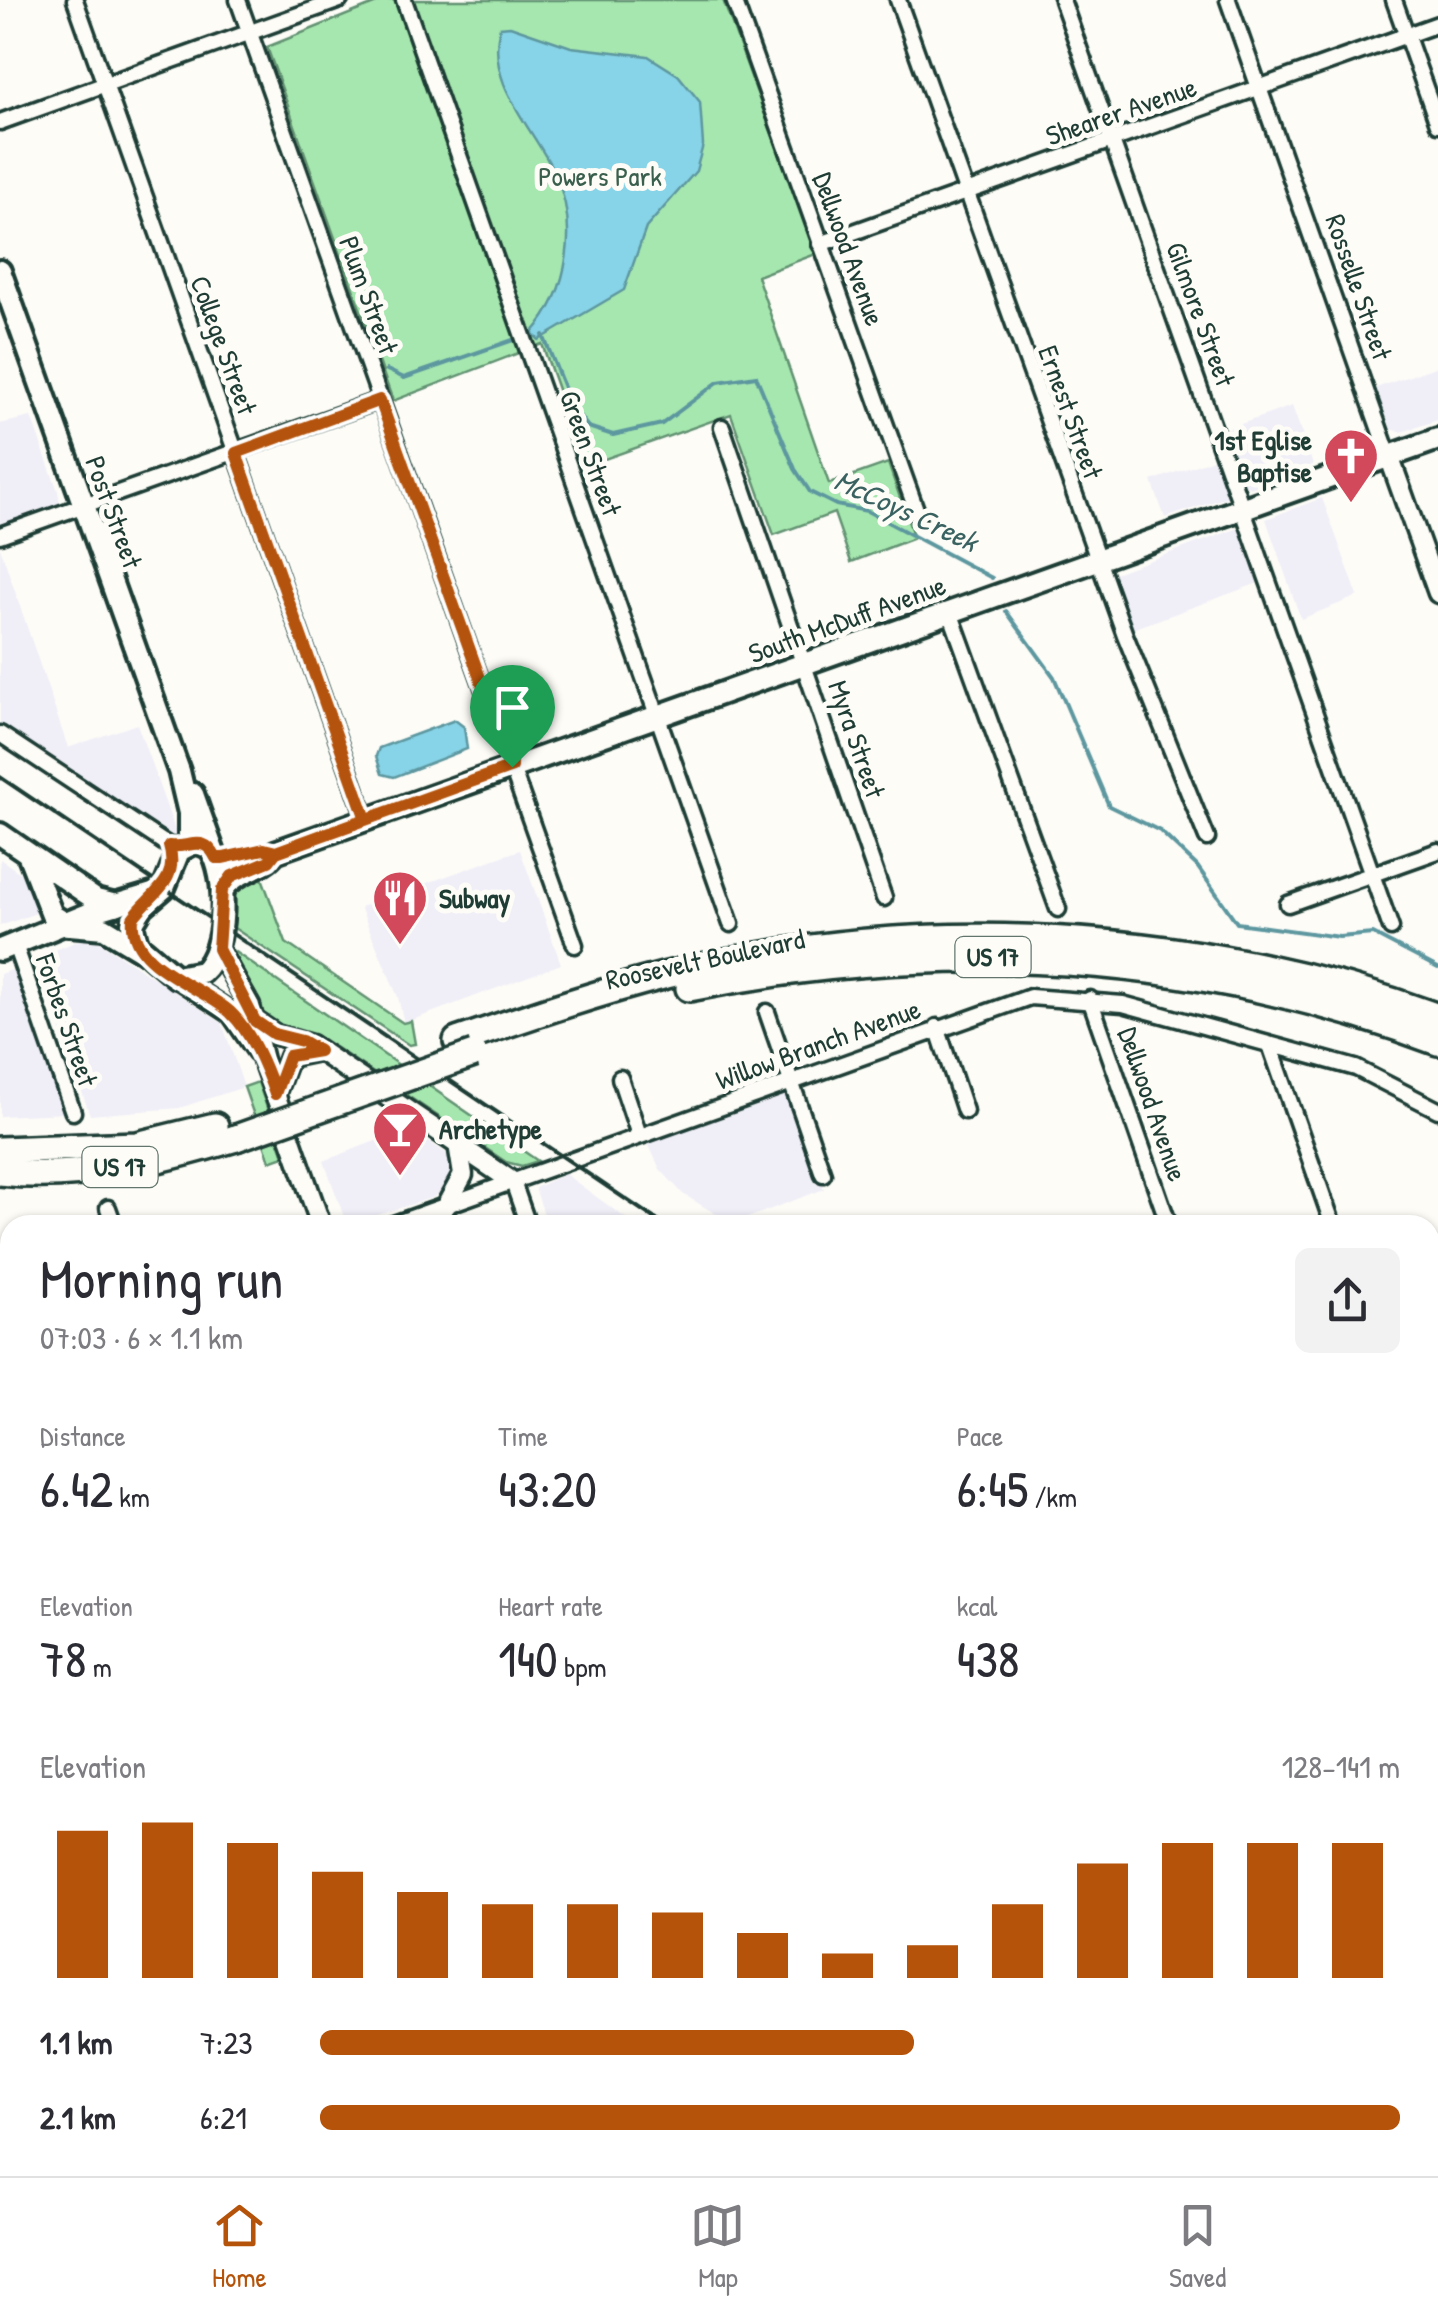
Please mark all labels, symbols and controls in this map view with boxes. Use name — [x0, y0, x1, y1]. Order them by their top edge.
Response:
street label: Shearer Avenue — [1041, 67, 1201, 155]
park label: Powers Park — [538, 157, 662, 195]
street label: Dellwood Avenue — [804, 167, 894, 331]
street label: Rosselle Street — [1316, 209, 1402, 365]
street label: Plum Street — [330, 231, 408, 360]
street label: Gilmore Street — [1157, 237, 1245, 392]
street label: College Street — [181, 270, 267, 420]
street label: Ernest Street — [1029, 340, 1113, 484]
street label: Green Street — [551, 385, 631, 521]
place label: 1st Eglise Baptise — [1215, 421, 1313, 492]
church icon: 1st Eglise Baptise — [1321, 426, 1381, 505]
street label: Post Street — [76, 451, 152, 574]
water label: McCoys Creek — [828, 460, 987, 563]
street label: South McDuff Avenue — [743, 566, 951, 672]
pin — [470, 665, 555, 768]
street label: Myra Street — [819, 675, 895, 803]
icon: arrive — [485, 680, 540, 735]
restaurant icon: Subway — [370, 868, 430, 947]
place label: Subway — [439, 879, 511, 918]
street label: Roosevelt Boulevard — [602, 919, 808, 999]
road number: US 17 — [956, 937, 1030, 977]
street label: Forbes Street — [26, 948, 107, 1092]
street label: Willow Branch Avenue — [710, 989, 926, 1099]
street label: Dellwood Avenue — [1109, 1022, 1197, 1186]
bar icon: Archetype — [370, 1099, 430, 1178]
place label: Archetype — [439, 1110, 543, 1149]
road number: US 17 — [82, 1147, 158, 1187]
text: Morning run — [40, 1241, 283, 1315]
button: share — [1295, 1248, 1400, 1353]
text: 07:03 · 6 × 1.1 km — [40, 1316, 243, 1359]
text: Distance — [40, 1417, 126, 1455]
text: Time — [498, 1417, 548, 1455]
text: Pace — [957, 1417, 1003, 1455]
text: 6.42 — [40, 1455, 113, 1523]
text: 43:20 — [498, 1455, 597, 1523]
text: 6:45 — [957, 1455, 1028, 1523]
text: km — [113, 1478, 150, 1516]
text: /km — [1028, 1478, 1077, 1516]
text: Elevation — [40, 1587, 133, 1625]
text: Heart rate — [498, 1587, 603, 1625]
text: kcal — [957, 1587, 998, 1625]
text: 78 — [40, 1625, 86, 1693]
text: 140 — [498, 1625, 558, 1693]
text: 438 — [957, 1625, 1019, 1693]
text: m — [86, 1648, 112, 1686]
text: bpm — [558, 1648, 607, 1686]
text: Elevation — [40, 1745, 146, 1788]
text: 128–141 m — [1282, 1745, 1400, 1788]
text: 1.1 km — [40, 2021, 112, 2064]
text: 7:23 — [200, 2021, 253, 2064]
text: 2.1 km — [40, 2096, 116, 2139]
text: 6:21 — [200, 2096, 247, 2139]
tab: Home — [212, 2198, 267, 2296]
tab: Map — [690, 2198, 745, 2296]
tab: Saved — [1169, 2198, 1226, 2296]

